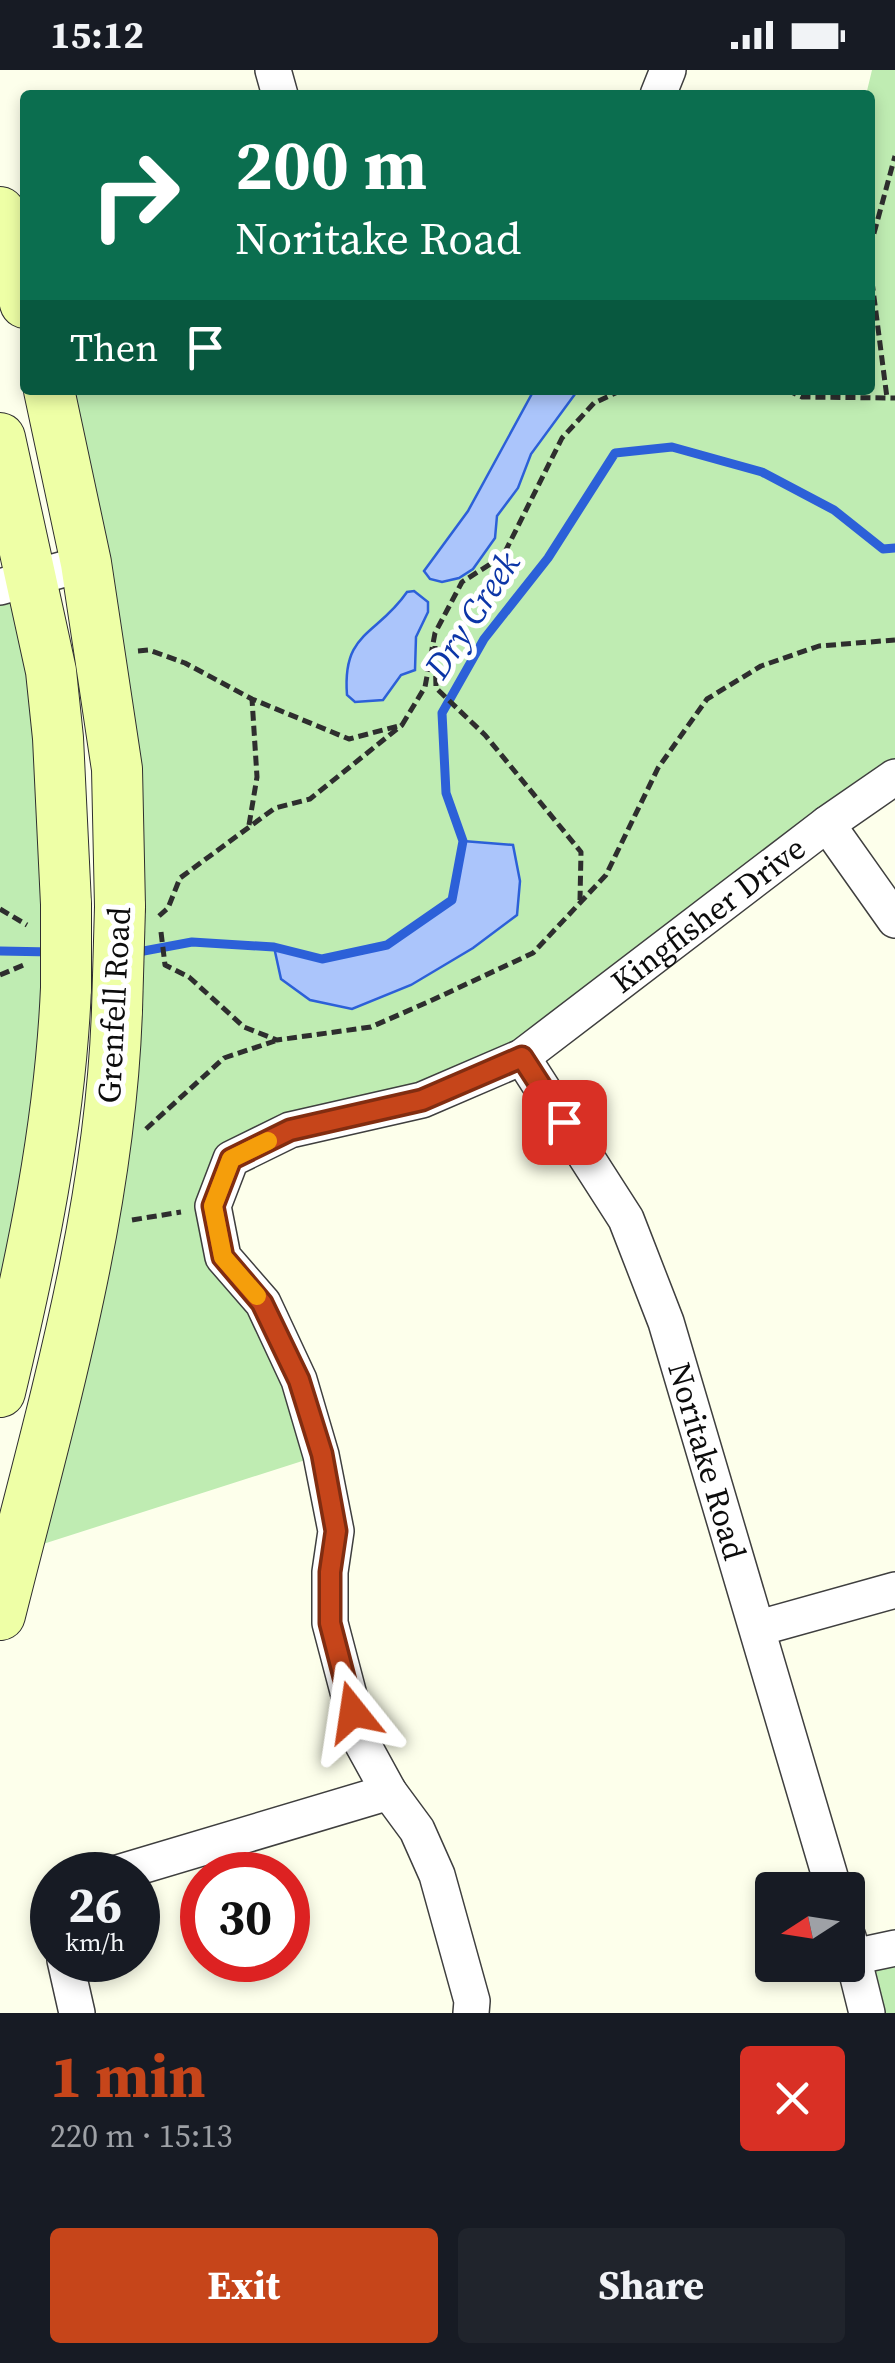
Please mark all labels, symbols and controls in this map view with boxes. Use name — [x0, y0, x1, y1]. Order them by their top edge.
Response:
text: 15:12 — [50, 9, 144, 61]
text: 200 m — [235, 116, 427, 212]
icon: right — [70, 130, 200, 260]
text: Noritake Road — [235, 207, 521, 269]
icon: arrive — [178, 320, 233, 375]
text: Then — [70, 322, 158, 374]
water label: Dry Creek — [413, 542, 531, 689]
street label: Kingfisher Drive — [602, 826, 814, 1003]
street label: Grenfell Road — [87, 906, 141, 1104]
pin — [522, 1080, 607, 1165]
icon: arrive — [537, 1095, 592, 1150]
street label: Noritake Road — [657, 1357, 757, 1565]
position arrow — [301, 1660, 405, 1764]
speed limit sign: 30 — [180, 1852, 310, 1982]
text: 26 — [68, 1870, 122, 1939]
north arrow — [755, 1872, 865, 1982]
map controls — [755, 1872, 865, 1982]
text: km/h — [65, 1925, 125, 1959]
text: 1 min — [50, 2035, 206, 2117]
button: close — [740, 2046, 845, 2151]
text: 220 m · 15:13 — [50, 2114, 232, 2158]
button: Exit — [50, 2228, 438, 2343]
button: Share — [458, 2228, 845, 2343]

